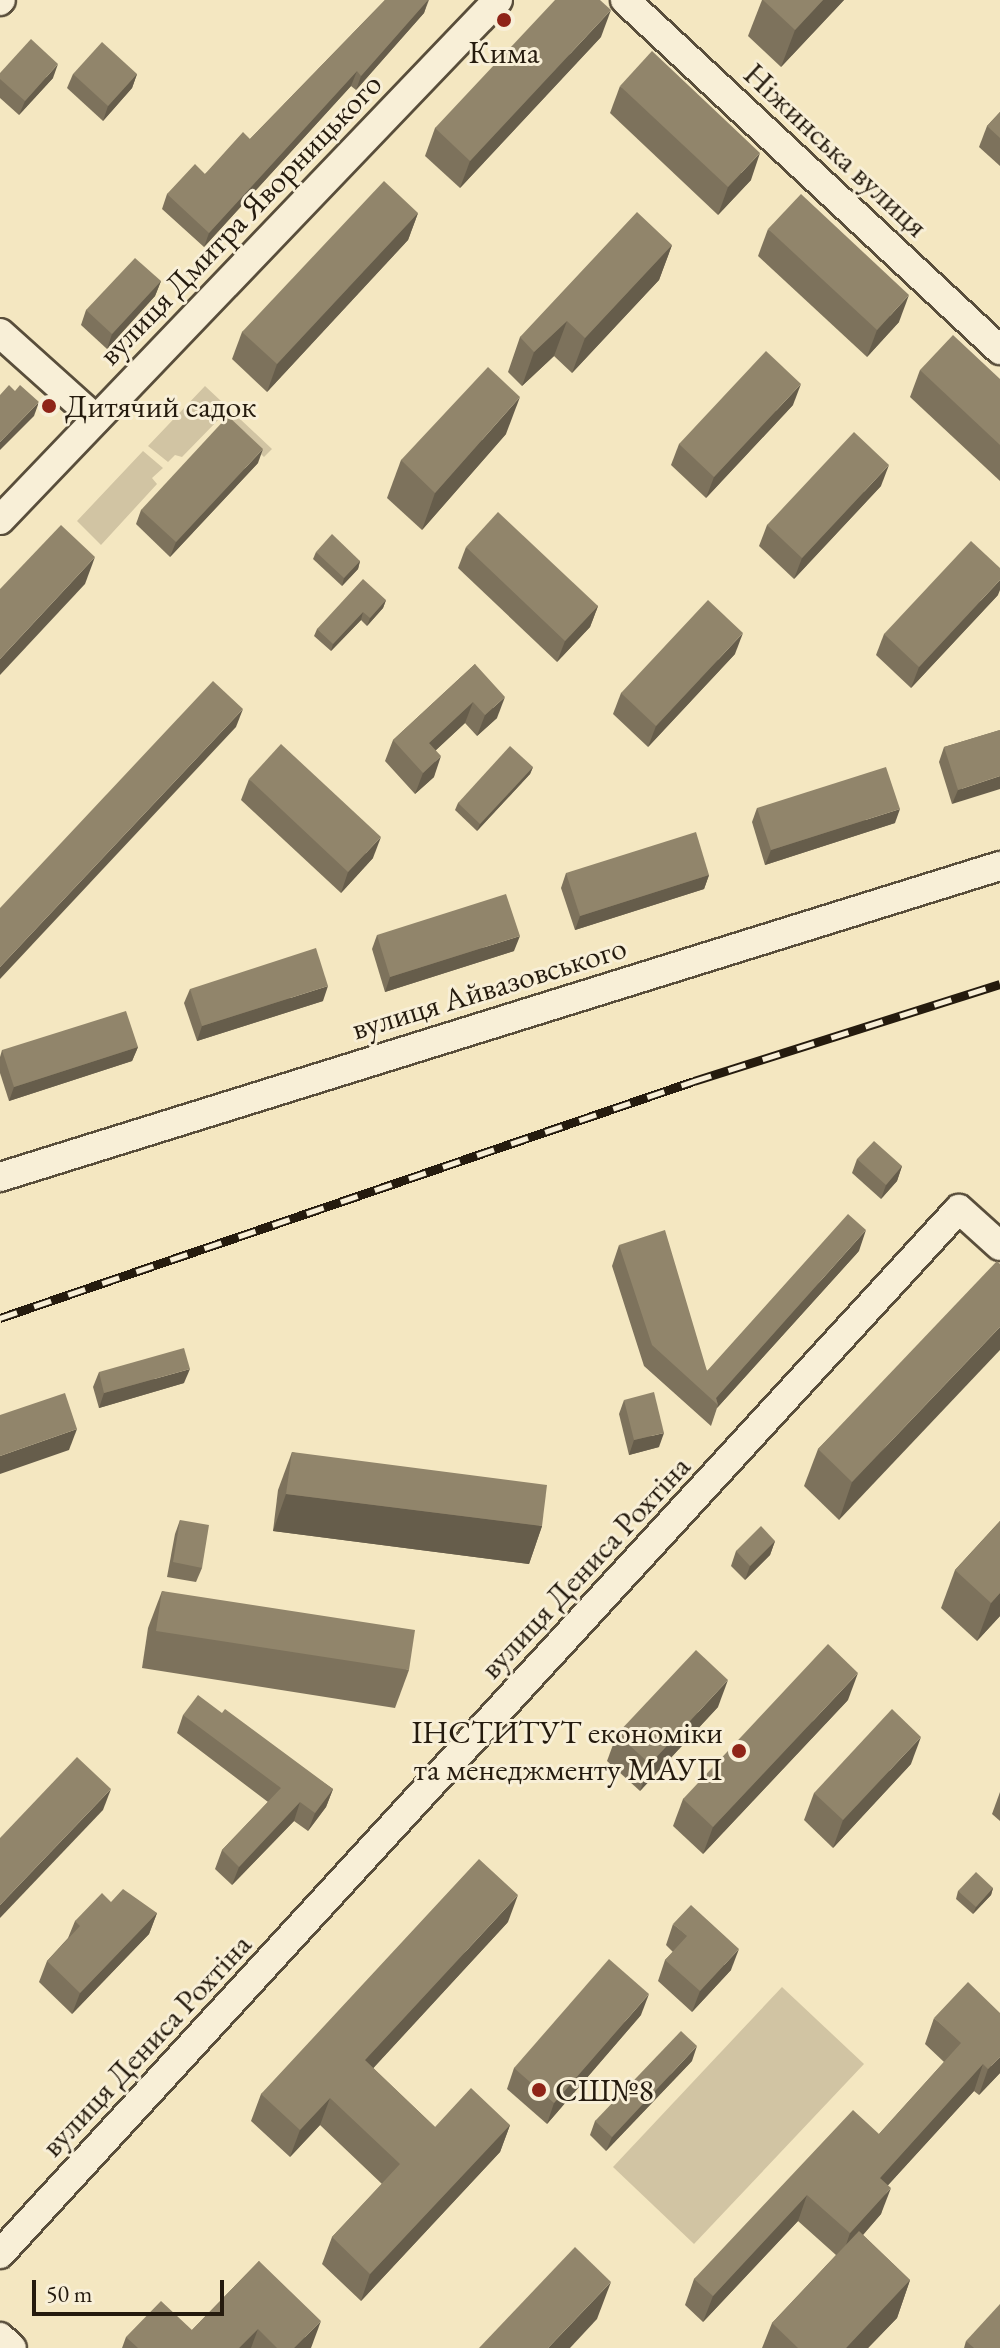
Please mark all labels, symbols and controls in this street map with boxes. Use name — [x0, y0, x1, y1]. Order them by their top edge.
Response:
marker: Кима — [495, 11, 513, 29]
place label: Кима — [469, 33, 539, 71]
street label: Ніжинська вулиця — [736, 55, 936, 245]
street label: вулиця Дмитра Яворницького — [90, 65, 390, 373]
place label: Дитячий садок — [65, 387, 257, 425]
marker: Дитячий садок — [40, 397, 58, 415]
street label: вулиця Айвазовського — [347, 928, 631, 1048]
street label: вулиця Дениса Рохтіна — [472, 1447, 698, 1687]
place label: ІНСТИТУТ економіки та менеджменту МАУП — [411, 1714, 723, 1789]
marker: ІНСТИТУТ економіки та менеджменту МАУП — [730, 1742, 748, 1760]
street label: вулиця Дениса Рохтіна — [33, 1925, 259, 2165]
place label: СШ№8 — [555, 2071, 654, 2109]
marker: СШ№8 — [530, 2081, 548, 2099]
scale bar — [36, 2264, 228, 2314]
text: 50 m — [46, 2278, 93, 2309]

